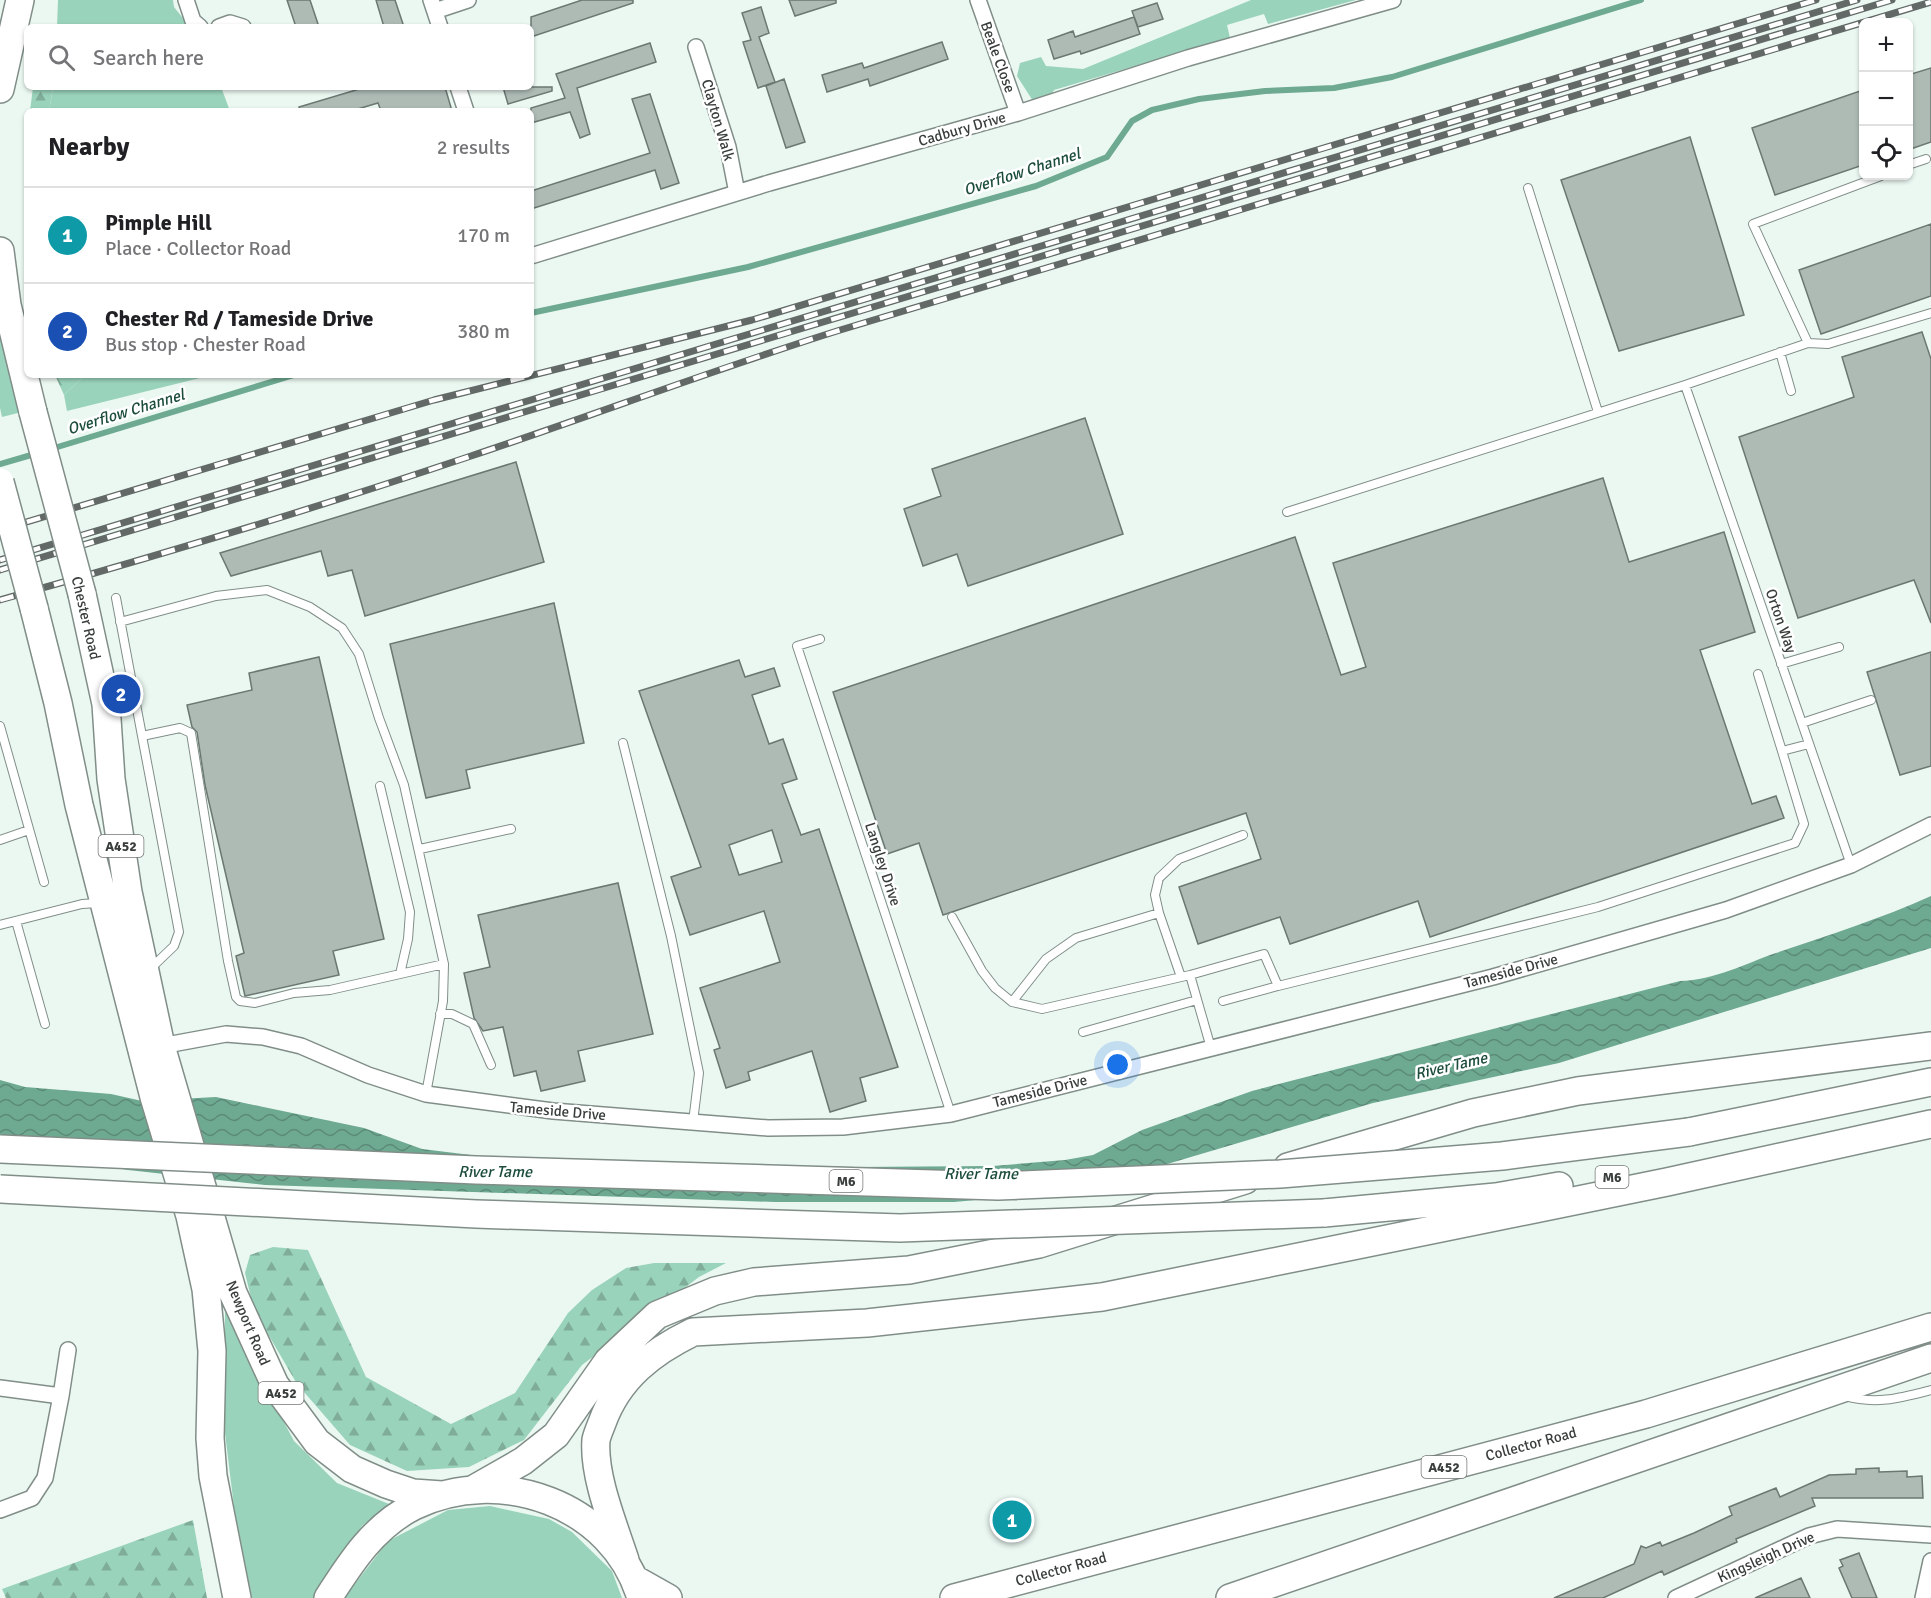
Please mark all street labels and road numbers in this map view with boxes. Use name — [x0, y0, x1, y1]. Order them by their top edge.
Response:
street label: Beale Close — [977, 19, 1019, 95]
street label: Clayton Walk — [698, 77, 738, 163]
street label: Cadbury Drive — [916, 108, 1008, 150]
street label: Chester Road — [68, 575, 104, 661]
street label: Orton Way — [1762, 587, 1800, 655]
street label: Langley Drive — [861, 820, 905, 908]
road number: A452 — [98, 835, 144, 857]
street label: Tameside Drive — [1462, 950, 1560, 992]
street label: Tameside Drive — [991, 1071, 1089, 1111]
street label: Tameside Drive — [509, 1098, 607, 1124]
road number: M6 — [1596, 1166, 1628, 1188]
road number: M6 — [830, 1170, 862, 1192]
street label: Newport Road — [222, 1278, 274, 1368]
road number: A452 — [258, 1382, 304, 1404]
street label: Collector Road — [1483, 1423, 1579, 1465]
road number: A452 — [1422, 1456, 1466, 1478]
street label: Kingsleigh Drive — [1715, 1528, 1817, 1586]
street label: Collector Road — [1013, 1548, 1109, 1590]

